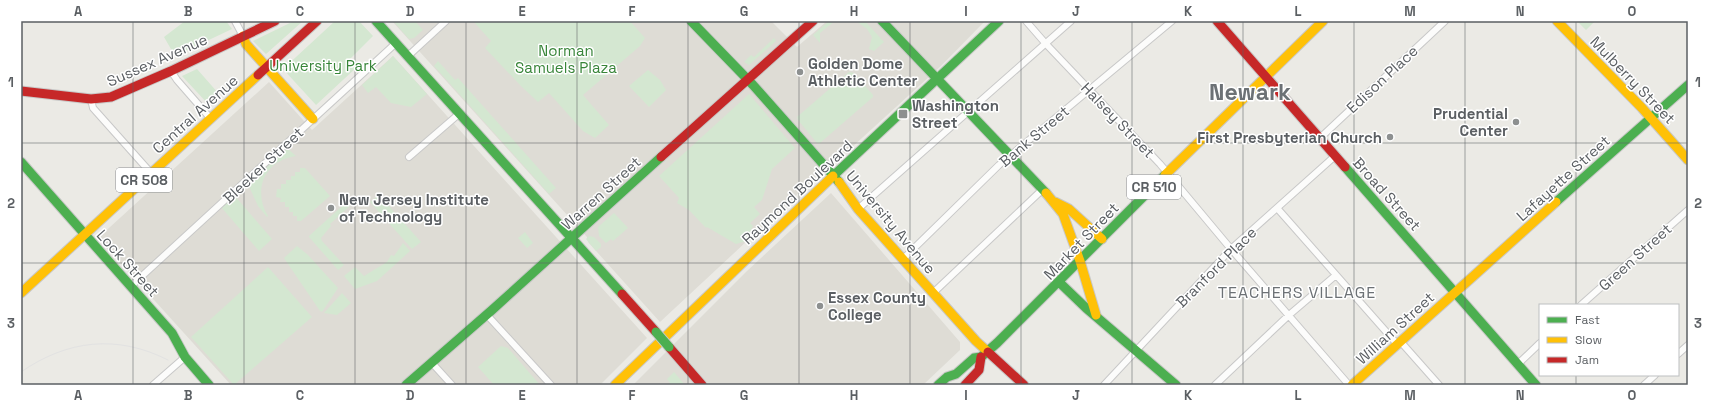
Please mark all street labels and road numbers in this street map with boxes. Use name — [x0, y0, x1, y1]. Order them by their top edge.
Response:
street label: Sussex Avenue — [104, 29, 210, 91]
street label: Mulberry Street — [1586, 32, 1680, 128]
street label: Edison Place — [1342, 41, 1422, 117]
street label: Central Avenue — [148, 70, 242, 157]
street label: Halsey Street — [1077, 78, 1159, 162]
street label: Bank Street — [995, 101, 1073, 171]
street label: Bleeker Street — [219, 123, 307, 207]
street label: Lafayette Street — [1512, 131, 1614, 225]
street label: Raymond Boulevard — [738, 136, 856, 248]
street label: Warren Street — [557, 152, 645, 234]
street label: Broad Street — [1349, 153, 1425, 235]
street label: University Avenue — [842, 166, 940, 278]
road number: CR 508 — [116, 168, 172, 192]
road number: CR 510 — [1127, 175, 1181, 199]
street label: Market Street — [1039, 198, 1123, 284]
street label: Green Street — [1594, 219, 1676, 295]
street label: Branford Place — [1172, 223, 1260, 311]
street label: Lock Street — [93, 225, 163, 301]
street label: William Street — [1352, 288, 1438, 368]

